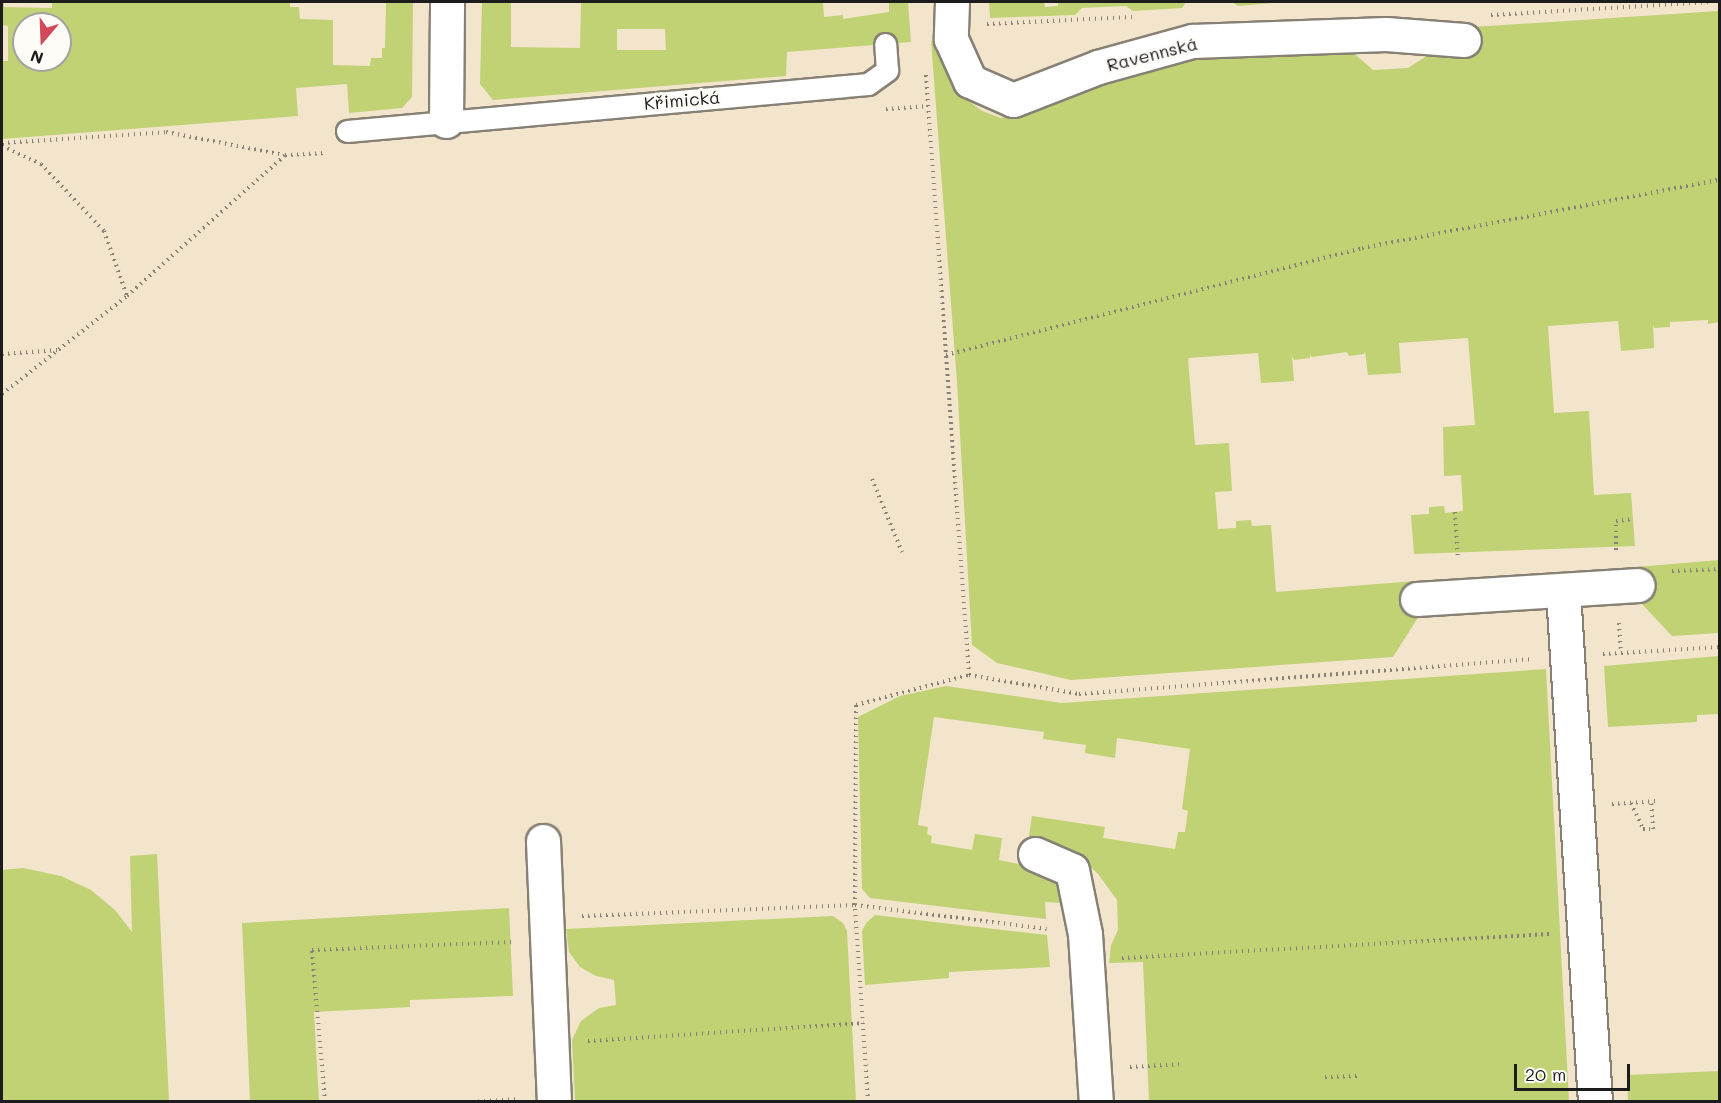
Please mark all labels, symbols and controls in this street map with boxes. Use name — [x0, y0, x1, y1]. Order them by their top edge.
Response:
north arrow — [12, 12, 72, 72]
street label: Ravennská — [1104, 32, 1200, 76]
text: N — [27, 46, 46, 70]
street label: Křimická — [643, 86, 721, 114]
scale bar — [1517, 1052, 1632, 1090]
text: 20 m — [1525, 1062, 1566, 1086]

